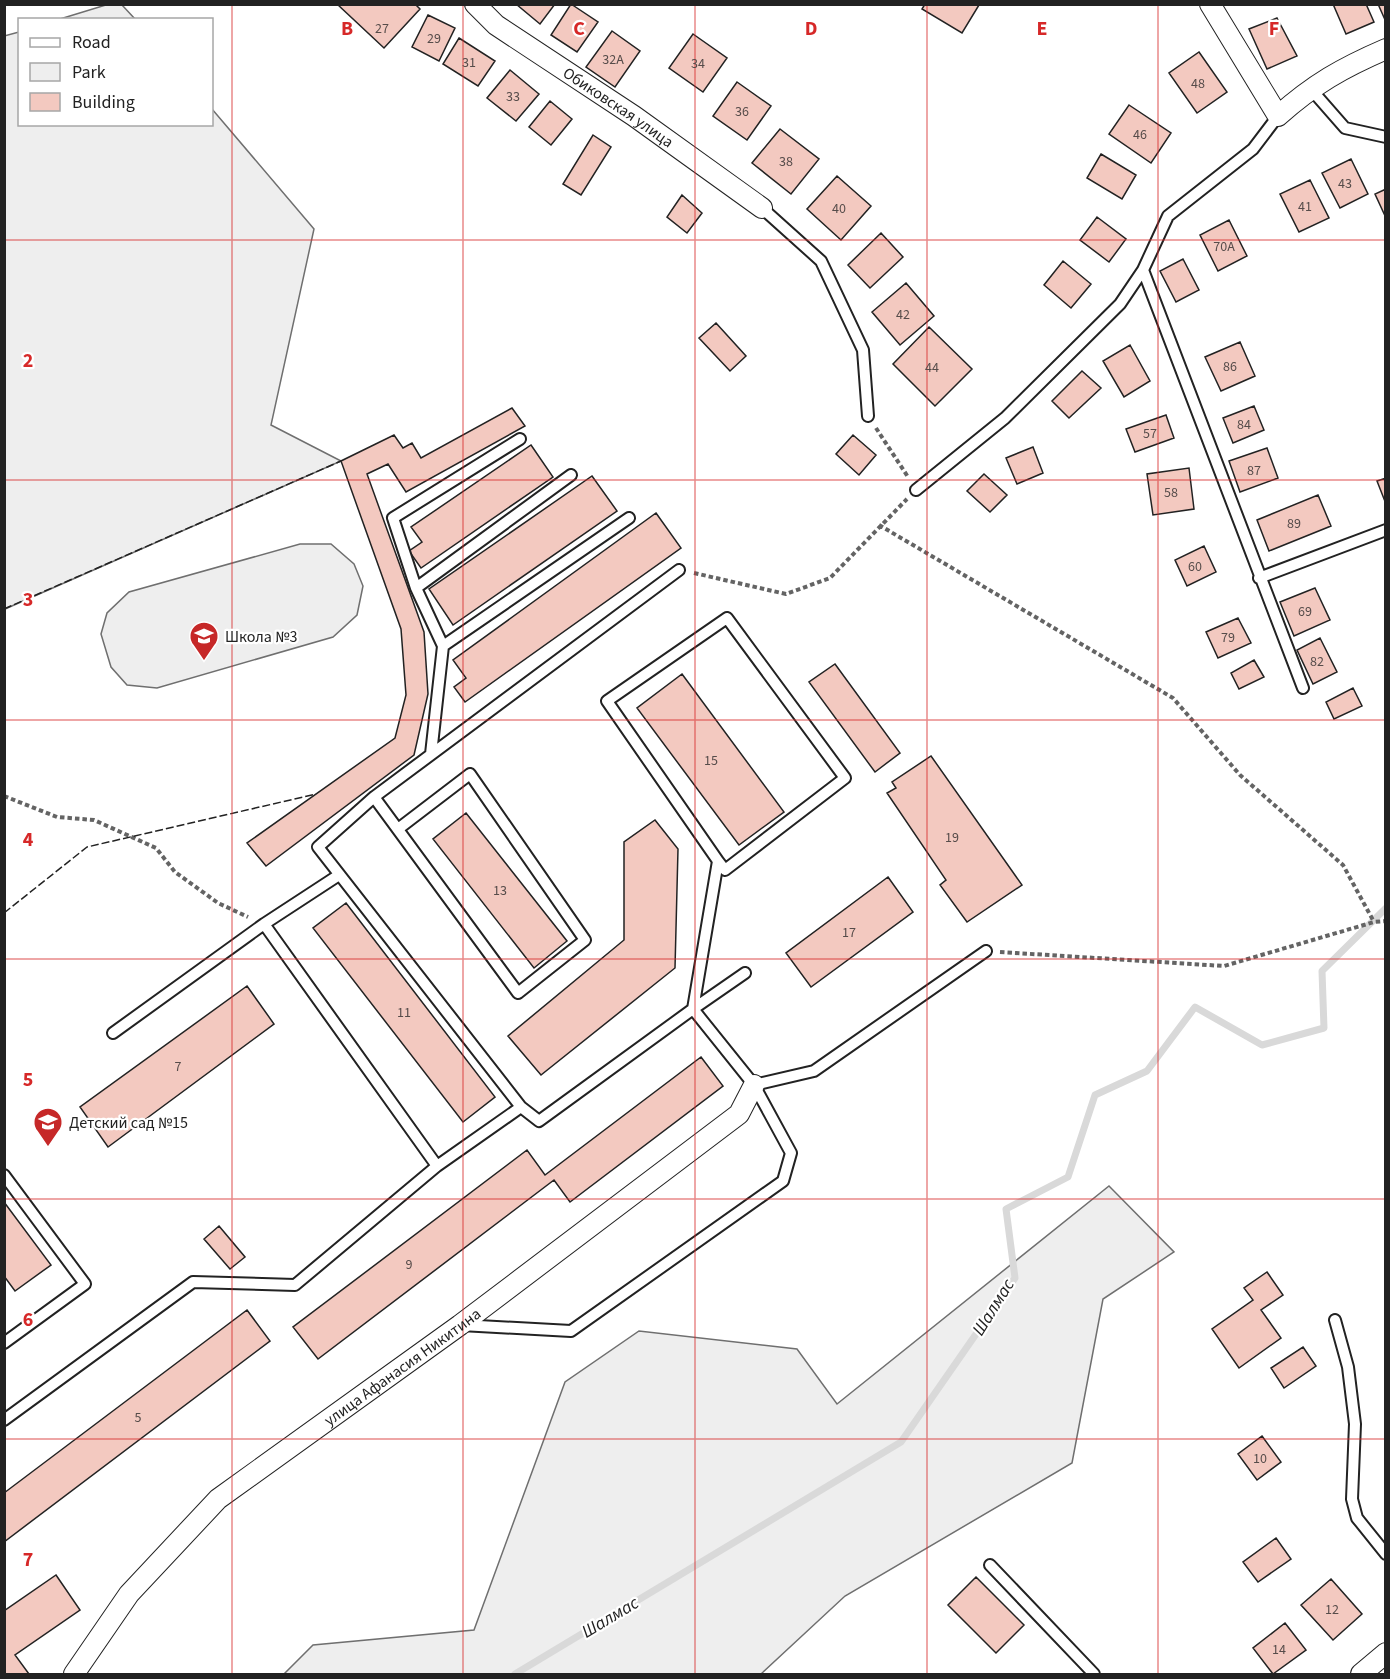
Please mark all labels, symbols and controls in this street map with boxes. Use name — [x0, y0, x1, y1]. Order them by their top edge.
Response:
text: B — [341, 15, 353, 43]
text: C — [573, 15, 585, 43]
text: D — [805, 15, 817, 43]
text: E — [1037, 15, 1047, 43]
text: F — [1269, 15, 1279, 43]
legend — [18, 18, 213, 126]
house number: 27 — [375, 19, 389, 39]
house number: 29 — [427, 29, 441, 49]
text: Road — [72, 30, 111, 55]
house number: 32А — [602, 50, 624, 70]
house number: 31 — [462, 53, 476, 73]
house number: 34 — [691, 54, 705, 74]
text: Park — [72, 60, 106, 85]
street label: Обиковская улица — [558, 62, 678, 153]
house number: 48 — [1191, 74, 1205, 94]
house number: 33 — [506, 87, 520, 107]
text: Building — [72, 90, 135, 115]
house number: 36 — [735, 102, 749, 122]
house number: 46 — [1133, 125, 1147, 145]
house number: 38 — [779, 152, 793, 172]
house number: 43 — [1338, 174, 1352, 194]
house number: 41 — [1298, 197, 1312, 217]
house number: 40 — [832, 199, 846, 219]
house number: 70А — [1213, 237, 1235, 257]
house number: 42 — [896, 305, 910, 325]
text: 2 — [23, 347, 33, 375]
house number: 86 — [1223, 357, 1237, 377]
house number: 44 — [925, 358, 939, 378]
house number: 84 — [1237, 415, 1251, 435]
house number: 57 — [1143, 424, 1157, 444]
house number: 87 — [1247, 461, 1261, 481]
house number: 58 — [1164, 483, 1178, 503]
house number: 89 — [1287, 514, 1301, 534]
house number: 60 — [1188, 557, 1202, 577]
text: 3 — [23, 586, 33, 614]
house number: 69 — [1298, 602, 1312, 622]
school or university icon: Школа №3 — [188, 620, 220, 662]
place label: Школа №3 — [225, 626, 297, 648]
house number: 79 — [1221, 628, 1235, 648]
house number: 82 — [1310, 652, 1324, 672]
house number: 15 — [704, 751, 718, 771]
text: 4 — [23, 826, 34, 854]
house number: 19 — [945, 828, 959, 848]
house number: 13 — [493, 881, 507, 901]
house number: 17 — [842, 923, 856, 943]
house number: 11 — [397, 1003, 411, 1023]
house number: 7 — [175, 1057, 182, 1077]
text: 5 — [23, 1066, 33, 1094]
school or university icon: Детский сад №15 — [32, 1106, 64, 1148]
place label: Детский сад №15 — [69, 1112, 188, 1134]
house number: 9 — [406, 1255, 413, 1275]
water label: Шалмас — [966, 1274, 1021, 1340]
street label: улица Афанасия Никитина — [320, 1303, 485, 1431]
text: 6 — [23, 1306, 33, 1334]
house number: 5 — [135, 1408, 142, 1428]
house number: 10 — [1253, 1449, 1267, 1469]
text: 7 — [23, 1546, 33, 1574]
water label: Шалмас — [577, 1590, 644, 1644]
house number: 12 — [1325, 1600, 1339, 1620]
house number: 14 — [1272, 1640, 1286, 1660]

